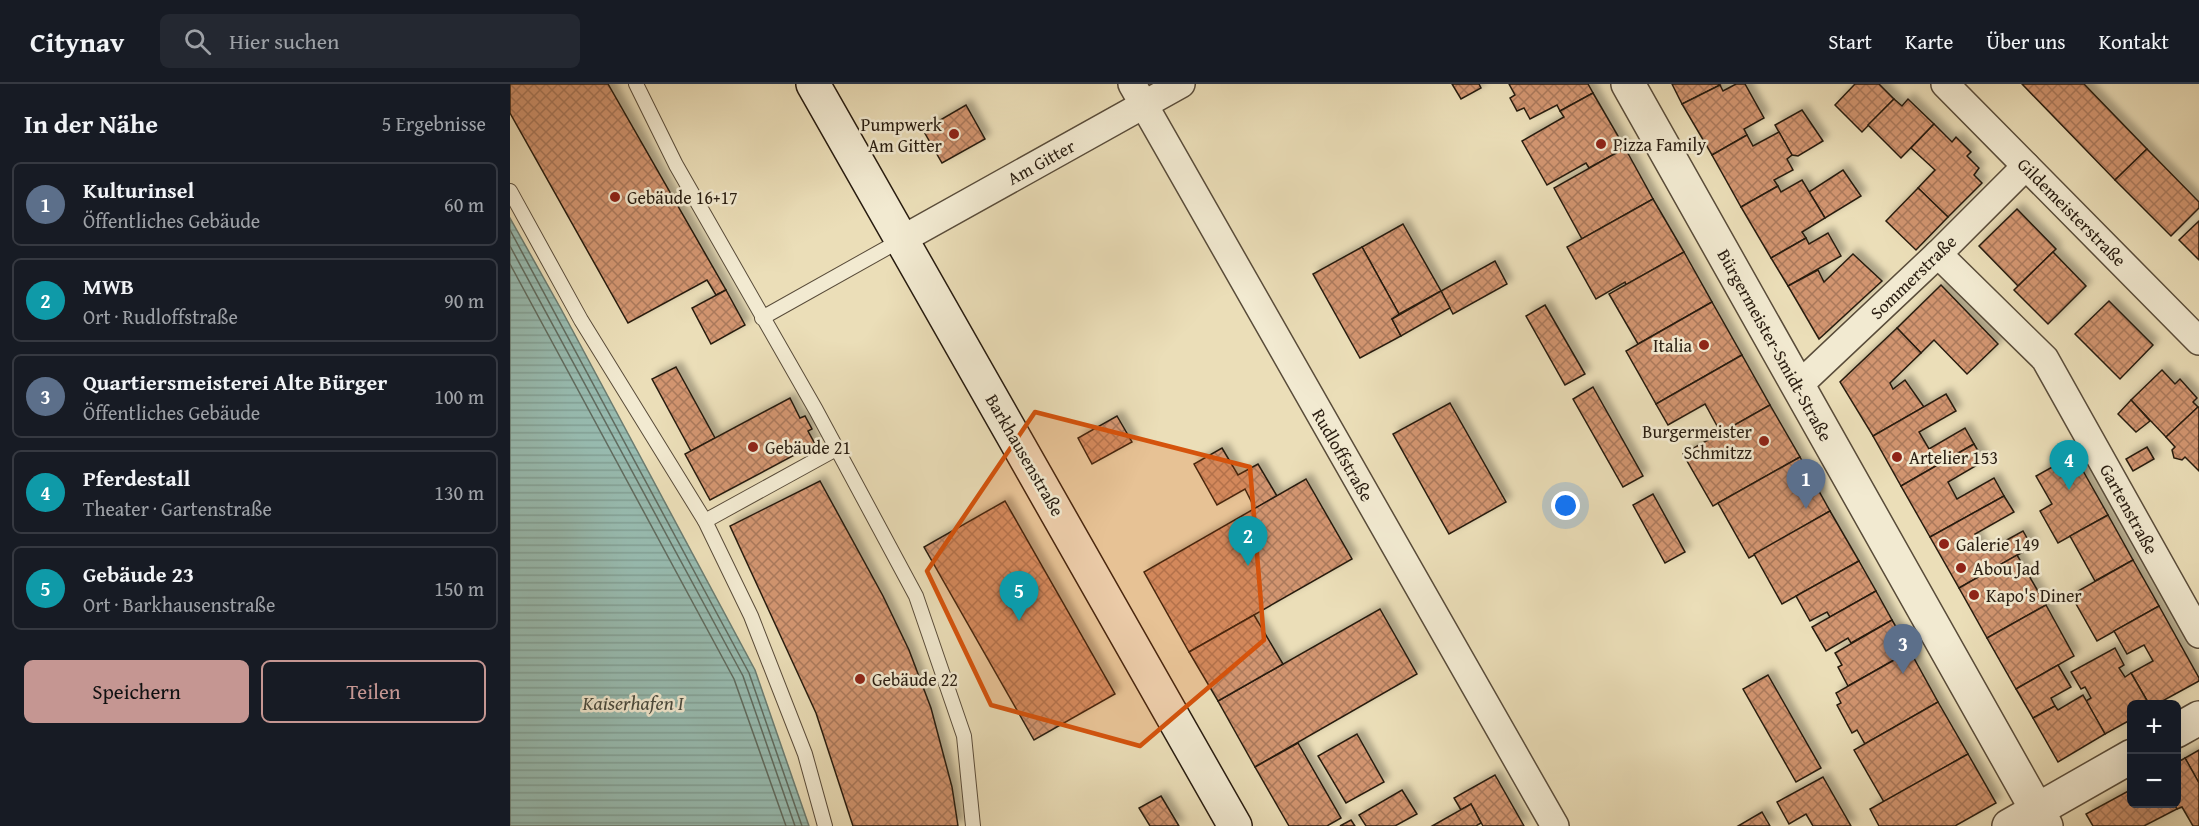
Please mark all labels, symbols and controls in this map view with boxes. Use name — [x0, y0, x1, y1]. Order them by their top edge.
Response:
search box — [160, 14, 580, 68]
text: Citynav — [30, 21, 124, 62]
icon: search — [181, 25, 214, 58]
text: Hier suchen — [229, 25, 339, 57]
text: Start — [1828, 26, 1872, 57]
text: Karte — [1905, 26, 1953, 57]
text: Über uns — [1986, 26, 2066, 57]
text: Kontakt — [2099, 26, 2169, 57]
text: In der Nähe — [24, 104, 158, 143]
text: 5 Ergebnisse — [382, 109, 486, 138]
place label: Pumpwerk Am Gitter — [861, 111, 943, 159]
marker: Pumpwerk Am Gitter — [947, 127, 961, 141]
place label: Pizza Family — [1613, 131, 1706, 158]
street label: Am Gitter — [1002, 132, 1080, 192]
marker: Pizza Family — [1594, 137, 1608, 151]
street label: Gildemeisterstraße — [2011, 151, 2133, 273]
text: Kulturinsel — [83, 174, 194, 206]
place label: Gebäude 16+17 — [627, 184, 738, 211]
text: 1 — [40, 190, 51, 219]
text: 60 m — [444, 190, 484, 219]
marker: Gebäude 16+17 — [608, 190, 622, 204]
text: Öffentliches Gebäude — [83, 206, 260, 235]
street label: Sommerstraße — [1864, 229, 1962, 325]
street label: Bürgermeister-Smidt-Straße — [1711, 244, 1839, 446]
text: MWB — [83, 270, 134, 302]
text: 2 — [40, 286, 51, 315]
text: 90 m — [444, 286, 484, 315]
text: Ort · Rudloffstraße — [83, 302, 238, 331]
place label: Italia — [1653, 332, 1692, 359]
marker: Italia — [1697, 338, 1711, 352]
text: Quartiersmeisterei Alte Bürger — [83, 366, 387, 398]
text: 3 — [40, 382, 51, 411]
text: 100 m — [434, 382, 484, 411]
street label: Barkhausenstraße — [979, 389, 1071, 521]
text: Öffentliches Gebäude — [83, 398, 260, 427]
street label: Rudloffstraße — [1305, 403, 1381, 507]
place label: Burgermeister Schmitzz — [1642, 418, 1753, 466]
place label: Gebäude 21 — [765, 434, 851, 461]
marker: Burgermeister Schmitzz — [1757, 434, 1771, 448]
marker: Gebäude 21 — [746, 440, 760, 454]
pin: 4 — [2050, 440, 2088, 490]
place label: Artelier 153 — [1909, 444, 1998, 471]
marker: Artelier 153 — [1890, 450, 1904, 464]
street label: Gartenstraße — [2093, 459, 2165, 559]
pin: 1 — [1786, 460, 1826, 509]
text: Pferdestall — [83, 462, 190, 494]
text: 4 — [40, 478, 51, 507]
text: 130 m — [434, 478, 484, 507]
your location — [1551, 491, 1580, 520]
text: Theater · Gartenstraße — [83, 494, 272, 523]
pin: 2 — [1228, 516, 1268, 566]
place label: Galerie 149 — [1956, 531, 2040, 558]
marker: Galerie 149 — [1937, 537, 1951, 551]
place label: Abou Jad — [1973, 555, 2040, 582]
text: Gebäude 23 — [83, 558, 194, 590]
marker: Abou Jad — [1954, 561, 1968, 575]
pin: 5 — [1000, 572, 1038, 621]
text: 5 — [40, 574, 51, 603]
text: 150 m — [434, 574, 484, 603]
place label: Kapo's Diner — [1986, 582, 2082, 609]
marker: Kapo's Diner — [1967, 588, 1981, 602]
text: Ort · Barkhausenstraße — [83, 590, 275, 619]
pin: 3 — [1884, 624, 1922, 674]
button: Speichern — [24, 660, 249, 723]
button: Teilen — [261, 660, 486, 723]
place label: Gebäude 22 — [872, 666, 958, 693]
marker: Gebäude 22 — [853, 672, 867, 686]
water label: Kaiserhafen I — [581, 688, 685, 717]
map controls — [2127, 700, 2181, 808]
button: + — [2127, 700, 2181, 754]
button: − — [2127, 754, 2181, 808]

